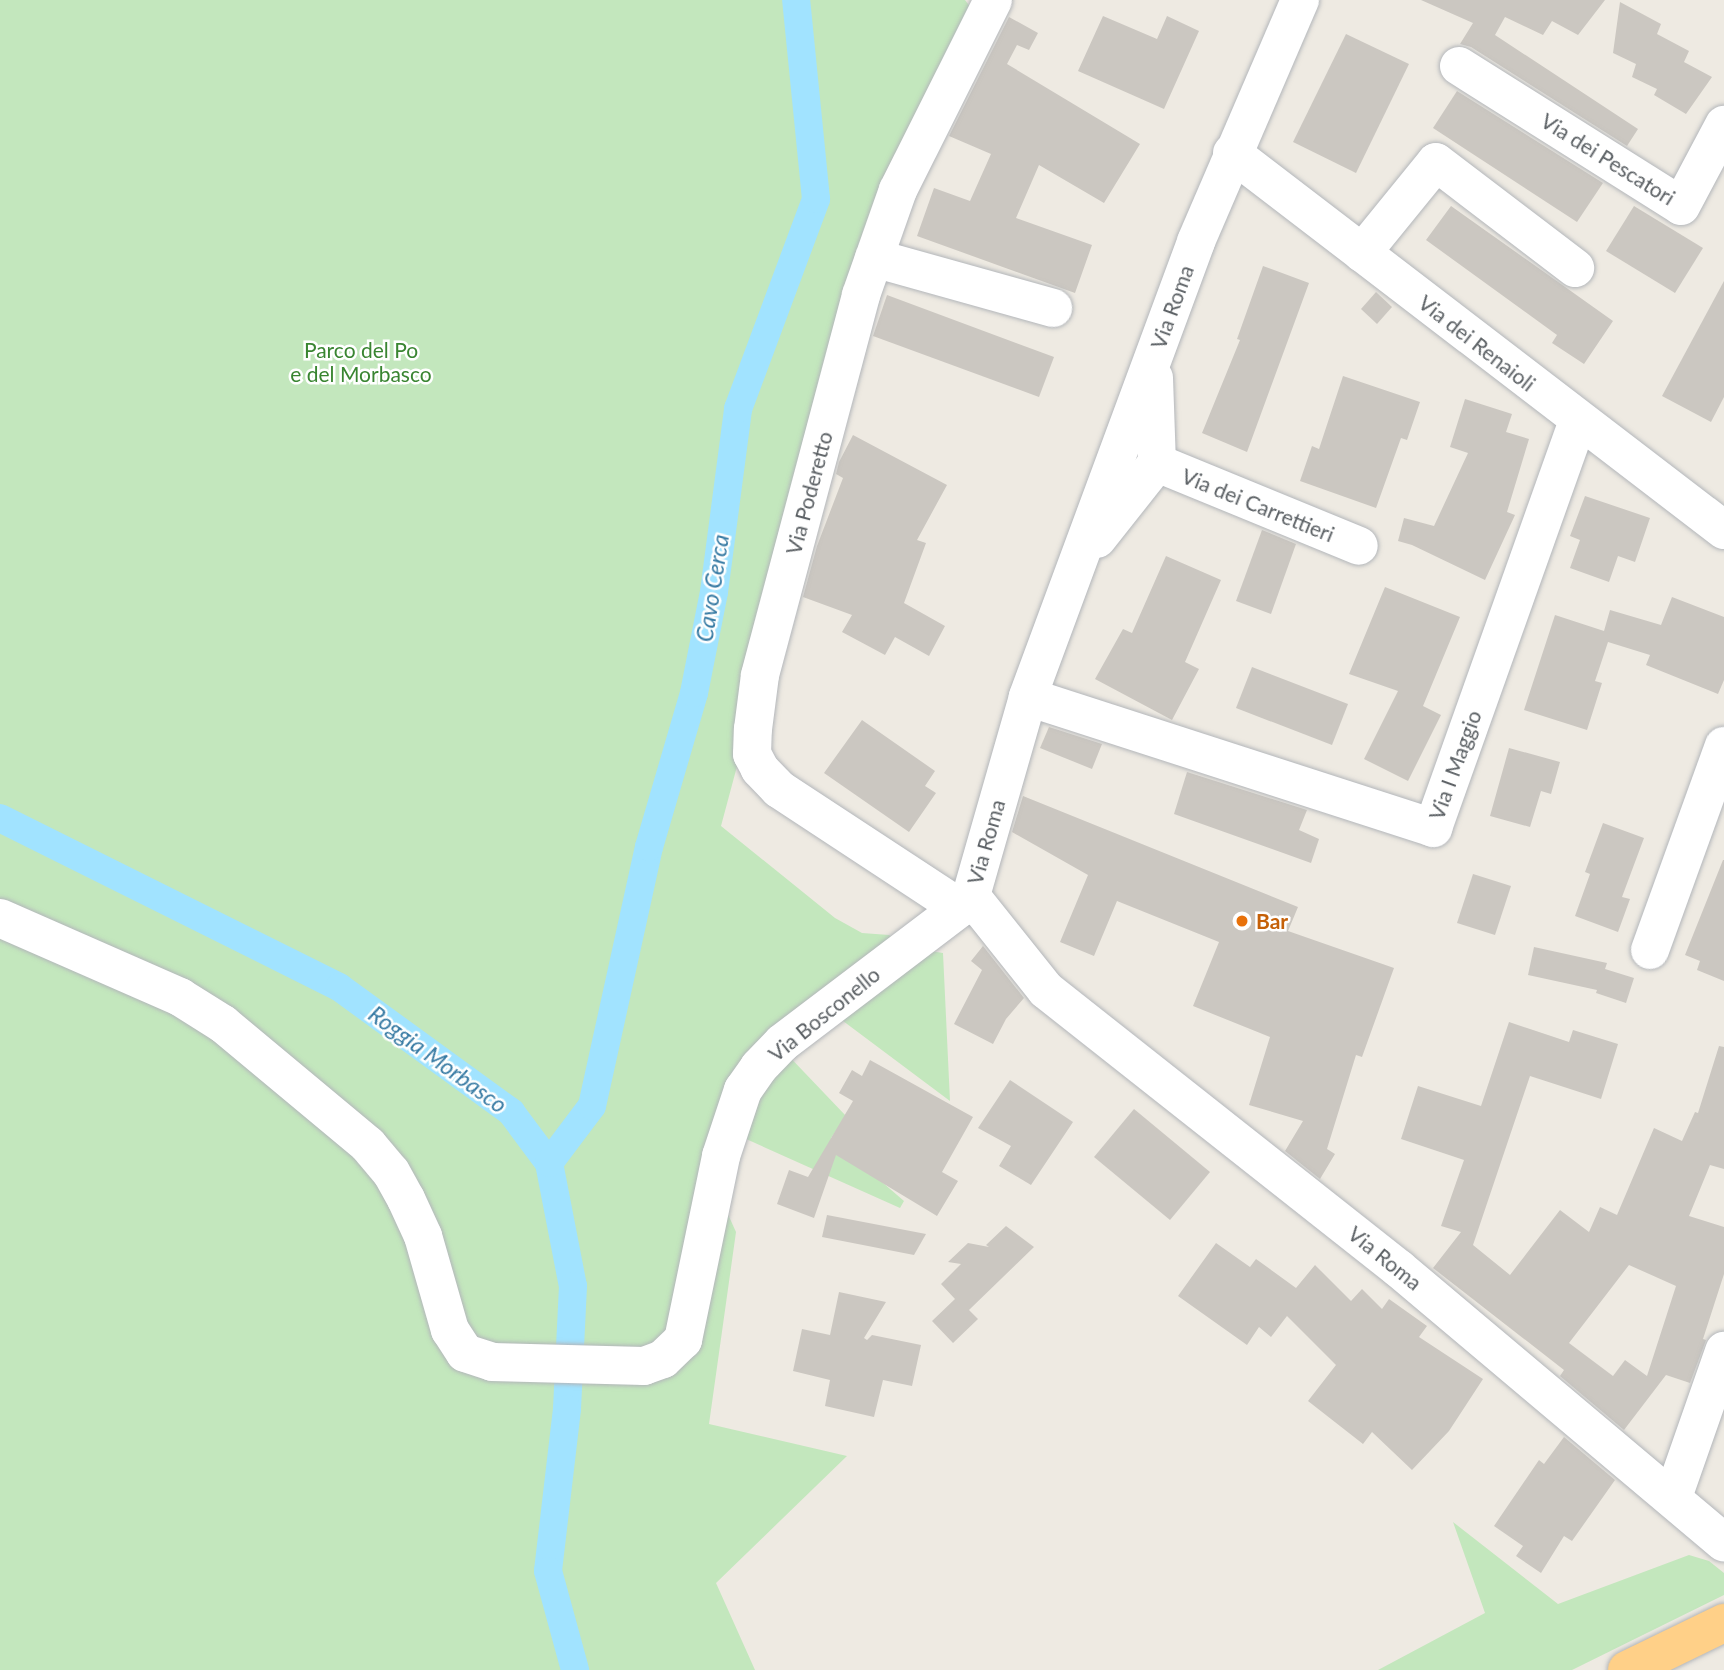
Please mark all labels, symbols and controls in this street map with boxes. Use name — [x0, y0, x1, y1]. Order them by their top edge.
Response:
street label: Via dei Pescatori — [1536, 108, 1680, 210]
street label: Via Roma — [1145, 262, 1199, 352]
street label: Via dei Renaioli — [1414, 290, 1540, 396]
park label: Parco del Po e del Morbasco — [290, 337, 432, 387]
street label: Via Poderetto — [780, 429, 838, 557]
street label: Via dei Carrettieri — [1178, 463, 1338, 547]
water label: Cavo Cerca — [690, 532, 734, 644]
street label: Via I Maggio — [1424, 707, 1486, 823]
street label: Via Roma — [962, 797, 1010, 887]
place label: Bar — [1256, 908, 1288, 934]
marker: Bar — [1234, 913, 1250, 929]
street label: Via Bosconello — [763, 961, 885, 1067]
water label: Roggia Morbasco — [364, 1000, 512, 1118]
street label: Via Roma — [1343, 1221, 1427, 1295]

